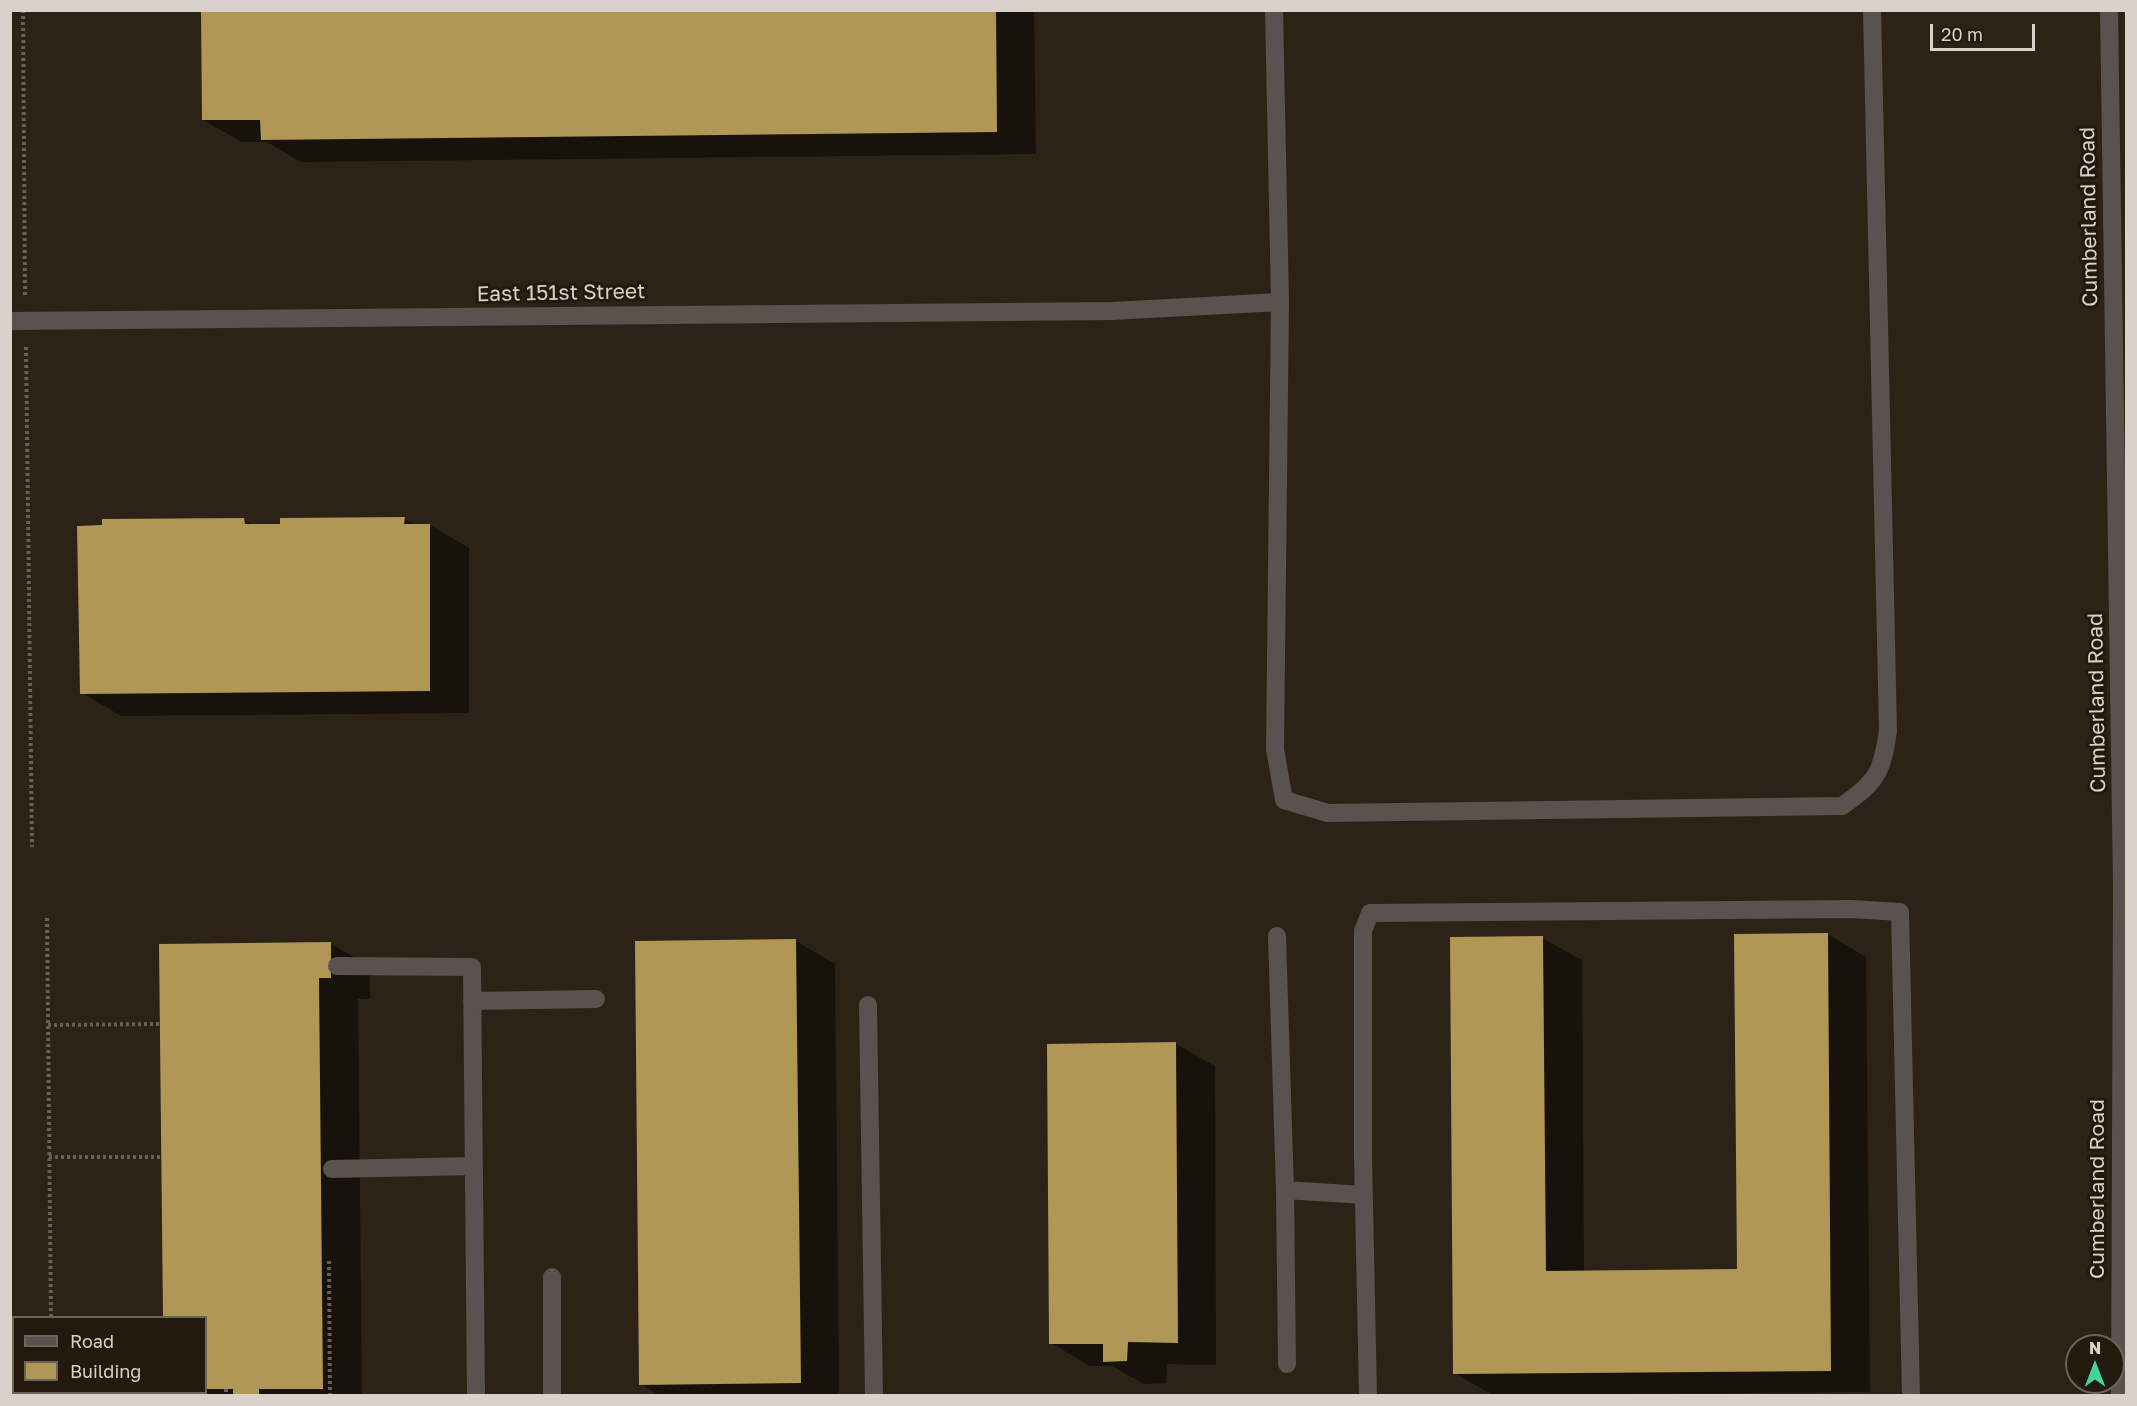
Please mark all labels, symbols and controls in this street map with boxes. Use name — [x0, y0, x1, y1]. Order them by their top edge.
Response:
scale bar — [1933, 12, 2038, 50]
text: 20 m — [1941, 23, 1983, 45]
street label: Cumberland Road — [2075, 127, 2103, 307]
street label: East 151st Street — [476, 279, 646, 307]
street label: Cumberland Road — [2083, 613, 2111, 793]
street label: Cumberland Road — [2084, 1099, 2110, 1279]
legend — [12, 1316, 207, 1394]
text: Road — [70, 1330, 114, 1352]
north arrow — [2065, 1334, 2125, 1394]
text: N — [2089, 1338, 2101, 1358]
text: Building — [70, 1360, 141, 1382]

